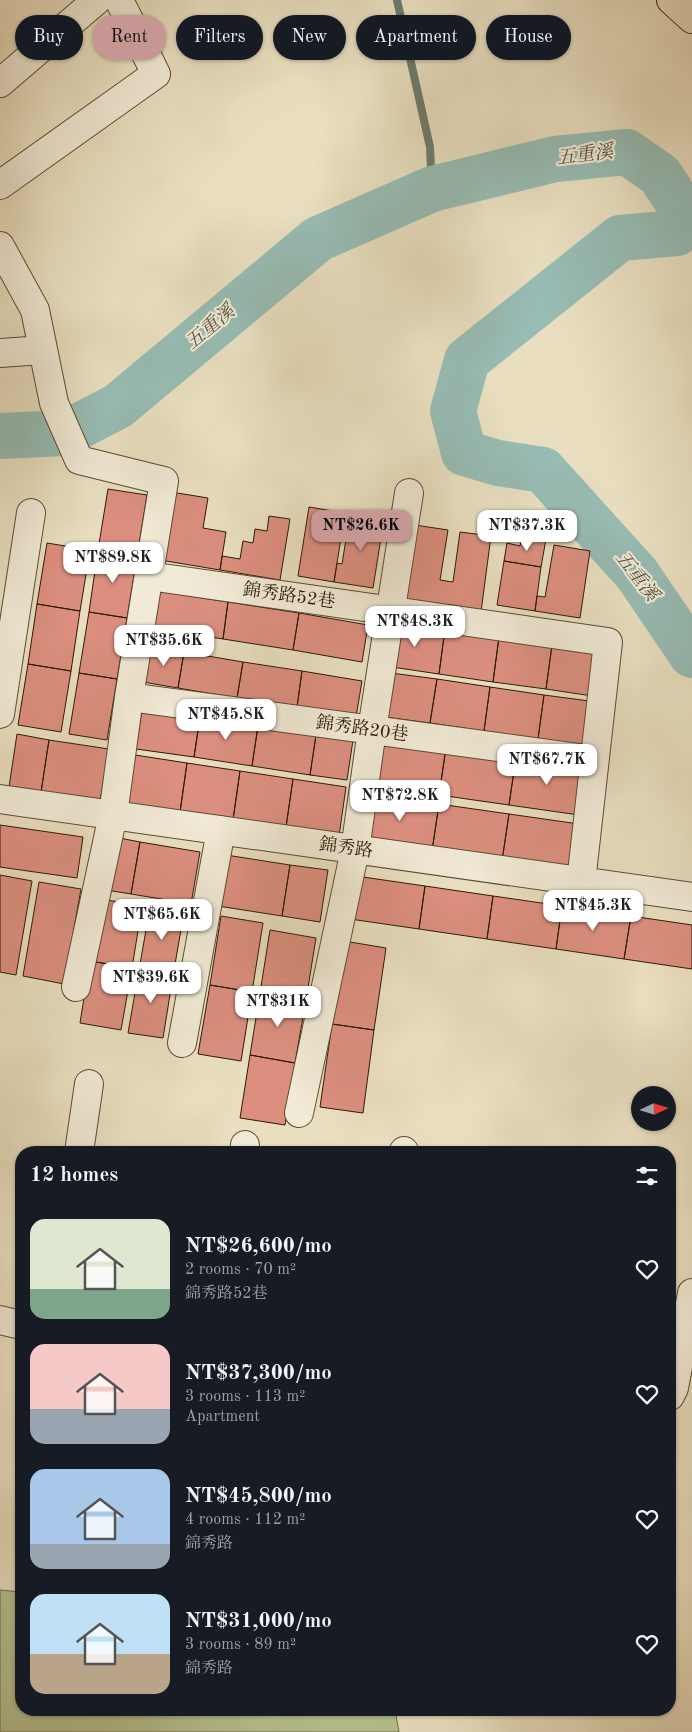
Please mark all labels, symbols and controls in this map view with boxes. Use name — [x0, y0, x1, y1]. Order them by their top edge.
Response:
chip: Buy — [15, 15, 83, 60]
chip: Rent — [93, 15, 166, 60]
chip: Filters — [176, 15, 263, 60]
chip: New — [273, 15, 346, 60]
chip: Apartment — [356, 15, 476, 60]
chip: House — [486, 15, 571, 60]
water label: 五重溪 — [555, 141, 616, 169]
water label: 五重溪 — [182, 300, 240, 354]
pin: NT$26.6K — [309, 510, 413, 552]
pin: NT$37.3K — [475, 510, 579, 552]
text: NT$26.6K — [322, 518, 400, 534]
text: NT$37.3K — [488, 518, 566, 534]
pin: NT$89.8K — [61, 542, 165, 584]
water label: 五重溪 — [611, 547, 664, 607]
text: NT$89.8K — [74, 550, 152, 566]
street label: 錦秀路52巷 — [242, 579, 337, 611]
pin: NT$48.3K — [363, 606, 467, 648]
text: NT$48.3K — [376, 614, 454, 630]
pin: NT$35.6K — [112, 624, 216, 667]
text: NT$35.6K — [125, 633, 203, 649]
pin: NT$45.8K — [174, 698, 278, 741]
text: NT$45.8K — [187, 707, 265, 723]
street label: 錦秀路20巷 — [315, 712, 410, 744]
pin: NT$67.7K — [495, 744, 599, 786]
text: NT$67.7K — [508, 752, 586, 768]
pin: NT$72.8K — [348, 780, 452, 822]
text: NT$72.8K — [361, 788, 439, 804]
street label: 錦秀路 — [318, 833, 374, 861]
pin: NT$45.3K — [541, 890, 645, 932]
pin: NT$65.6K — [110, 898, 214, 941]
text: NT$45.3K — [554, 898, 632, 914]
text: NT$65.6K — [123, 907, 201, 923]
pin: NT$39.6K — [99, 962, 203, 1004]
text: NT$39.6K — [112, 970, 190, 986]
pin: NT$31K — [237, 986, 319, 1028]
text: NT$31K — [246, 994, 310, 1010]
north arrow — [631, 1086, 676, 1131]
map controls — [631, 1086, 676, 1131]
icon: filters — [633, 1162, 661, 1190]
text: 12 homes — [30, 1165, 118, 1186]
text: NT$26,600/mo — [185, 1236, 332, 1257]
icon: home — [70, 1239, 130, 1299]
icon: heart — [633, 1255, 661, 1283]
text: 2 rooms · 70 m² — [185, 1262, 296, 1278]
text: 錦秀路52巷 — [185, 1286, 268, 1302]
text: NT$37,300/mo — [185, 1363, 332, 1384]
icon: home — [70, 1364, 130, 1424]
icon: heart — [633, 1380, 661, 1408]
text: 3 rooms · 113 m² — [185, 1389, 305, 1405]
text: Apartment — [185, 1409, 260, 1425]
text: NT$45,800/mo — [185, 1486, 332, 1507]
icon: home — [70, 1489, 130, 1549]
icon: heart — [633, 1505, 661, 1533]
text: 4 rooms · 112 m² — [185, 1512, 305, 1528]
text: 錦秀路 — [185, 1536, 233, 1552]
text: NT$31,000/mo — [185, 1611, 332, 1632]
icon: home — [70, 1614, 130, 1674]
icon: heart — [633, 1630, 661, 1658]
text: 3 rooms · 89 m² — [185, 1637, 296, 1653]
text: 錦秀路 — [185, 1661, 233, 1677]

